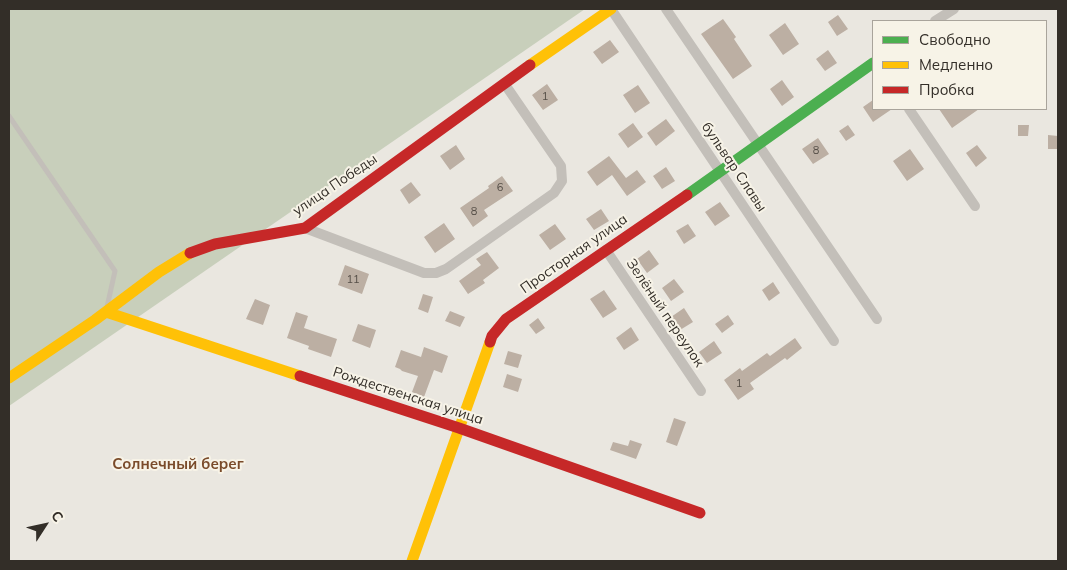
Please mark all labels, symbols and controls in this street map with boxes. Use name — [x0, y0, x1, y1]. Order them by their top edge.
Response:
legend — [872, 20, 1047, 110]
text: Свободно — [919, 30, 991, 49]
text: Медленно — [919, 55, 993, 74]
text: Пробка — [919, 80, 974, 99]
house number: 1 — [542, 90, 548, 104]
street label: бульвар Славы — [698, 119, 770, 215]
house number: 8 — [813, 144, 819, 158]
street label: улица Победы — [290, 151, 380, 219]
house number: 6 — [497, 181, 503, 195]
house number: 8 — [471, 205, 477, 219]
street label: Просторная улица — [517, 211, 631, 297]
street label: Зелёный переулок — [623, 256, 707, 370]
house number: 11 — [346, 273, 360, 287]
street label: Рождественская улица — [331, 364, 485, 428]
house number: 1 — [736, 377, 742, 391]
district label: Солнечный берег — [112, 455, 244, 473]
north arrow — [20, 500, 70, 550]
text: С — [47, 507, 67, 525]

